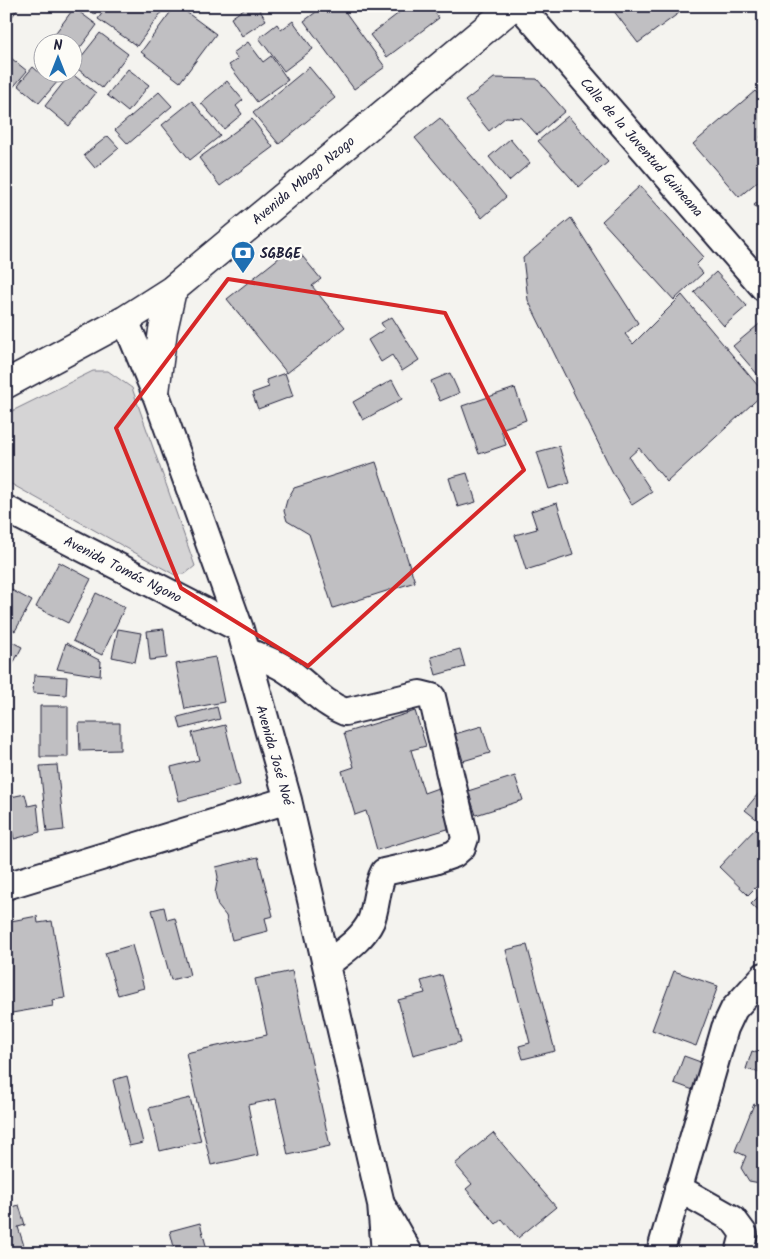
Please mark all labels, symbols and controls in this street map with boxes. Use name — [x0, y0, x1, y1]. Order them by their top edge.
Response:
north arrow — [32, 32, 82, 82]
text: N — [54, 35, 63, 57]
street label: Calle de la Juventud Guineana — [574, 73, 708, 222]
street label: Avenida Mbogo Nzogo — [247, 131, 360, 231]
bank icon: SGBGE — [230, 240, 256, 274]
place label: SGBGE — [260, 243, 302, 265]
street label: Avenida Tomás Ngono — [60, 531, 186, 609]
street label: Avenida José Noé — [249, 703, 299, 809]

